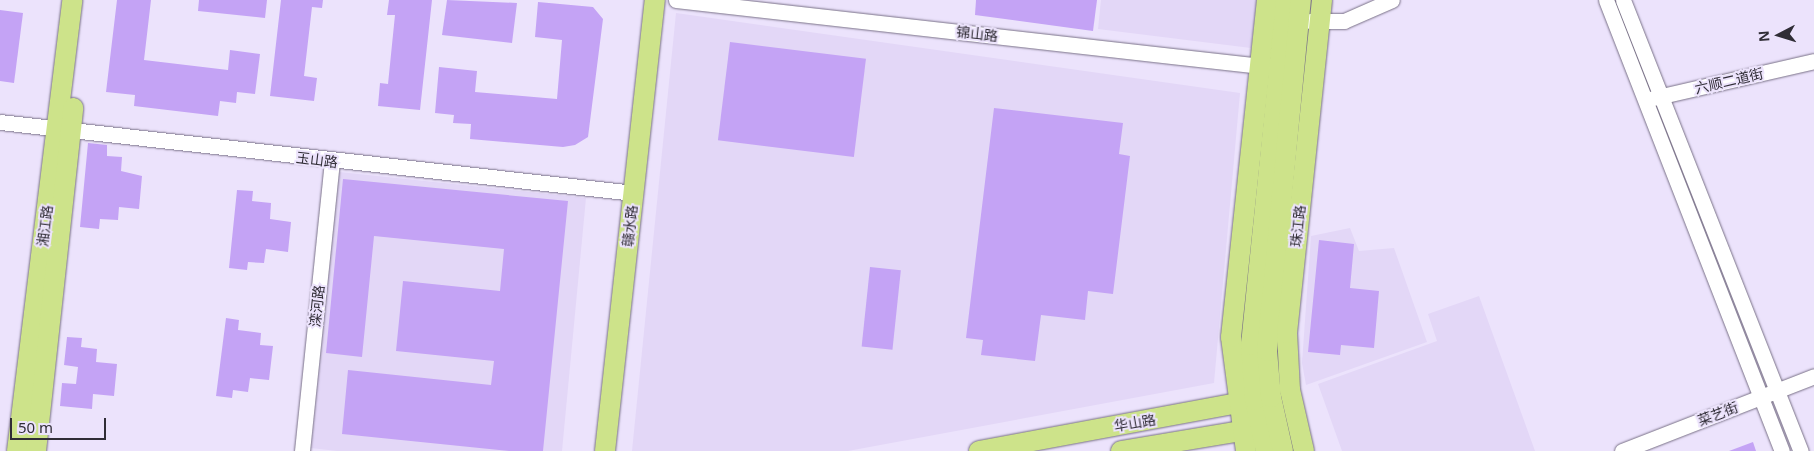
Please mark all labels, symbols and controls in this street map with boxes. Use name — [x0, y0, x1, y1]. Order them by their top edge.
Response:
north arrow — [1754, 10, 1804, 60]
street label: 锦山路 — [955, 23, 999, 45]
text: N — [1754, 30, 1774, 43]
street label: 六顺二道街 — [1693, 65, 1765, 97]
street label: 玉山路 — [295, 149, 339, 171]
street label: 湘江路 — [34, 204, 56, 248]
street label: 赣水路 — [619, 204, 641, 248]
street label: 珠江路 — [1287, 204, 1309, 248]
street label: 滦河路 — [306, 284, 328, 328]
street label: 菜艺街 — [1695, 399, 1741, 429]
scale bar — [12, 408, 109, 440]
street label: 华山路 — [1113, 411, 1157, 435]
text: 50 m — [18, 417, 53, 437]

